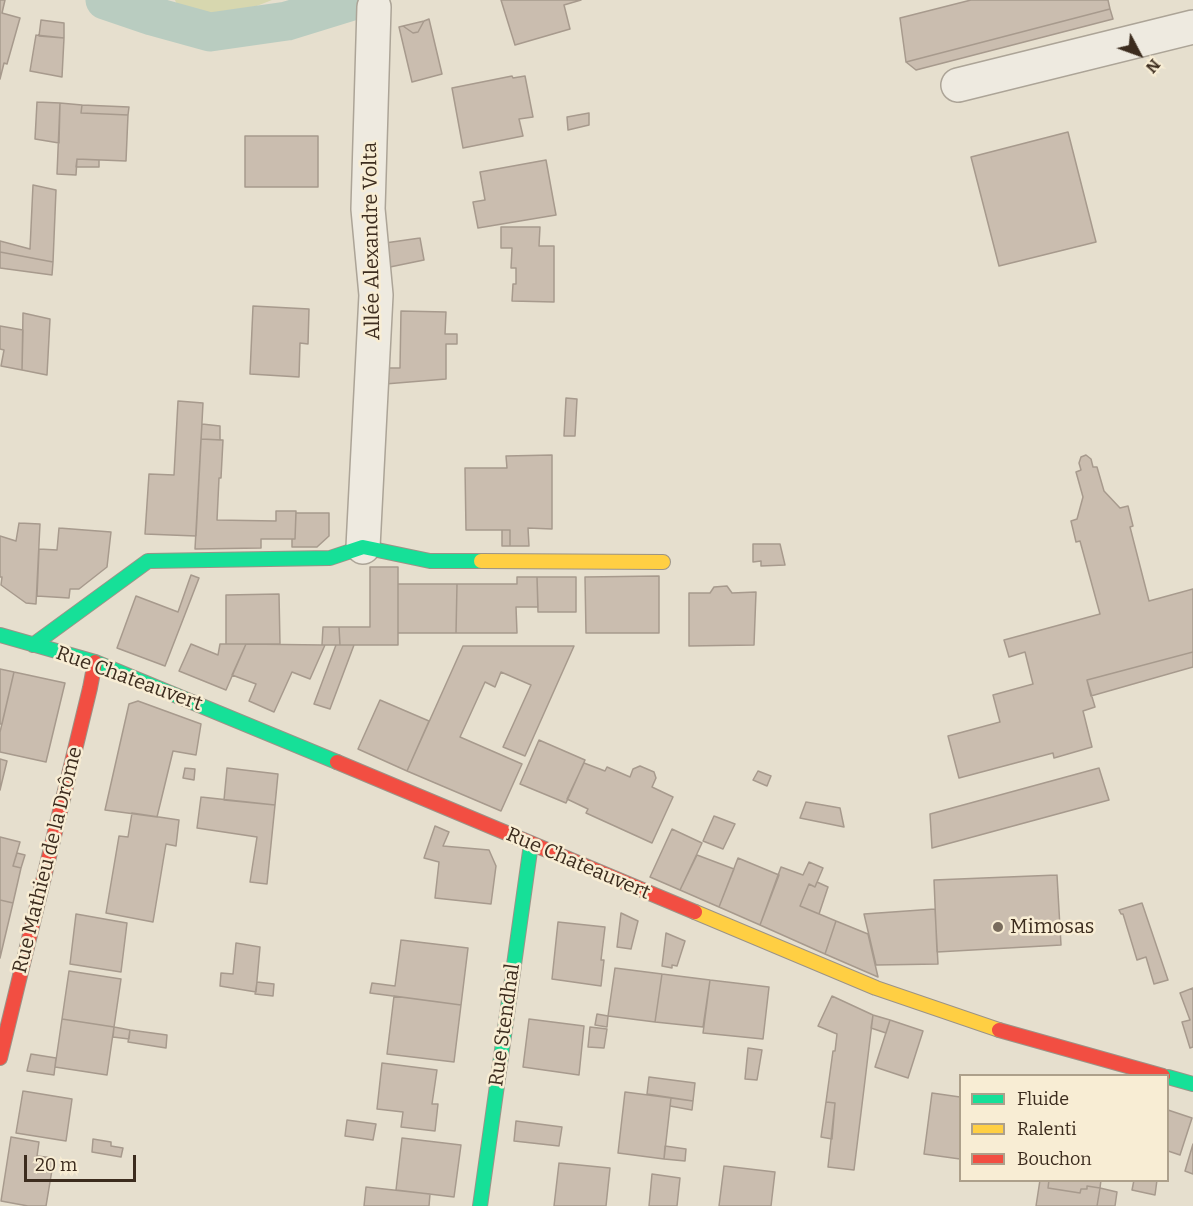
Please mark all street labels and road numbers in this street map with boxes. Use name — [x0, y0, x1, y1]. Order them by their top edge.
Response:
street label: Allée Alexandre Volta — [358, 142, 386, 340]
street label: Rue Chateauvert — [53, 641, 205, 717]
street label: Rue Mathieu de la Drôme — [8, 744, 88, 976]
street label: Rue Chateauvert — [502, 823, 654, 905]
street label: Rue Stendhal — [485, 962, 525, 1088]

